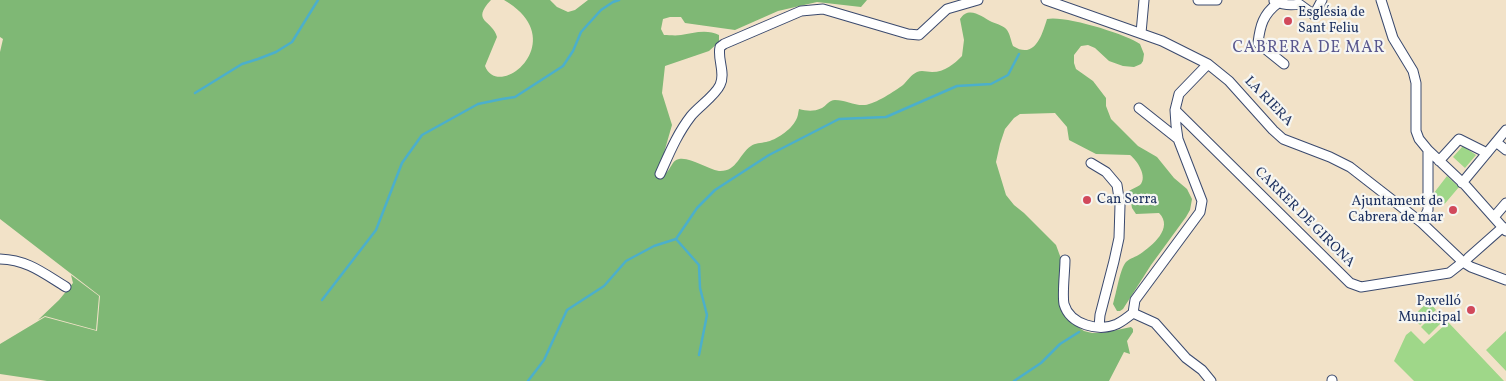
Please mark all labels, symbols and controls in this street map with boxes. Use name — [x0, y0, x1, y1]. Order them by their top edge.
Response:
place label: Església de Sant Feliu — [1298, 5, 1365, 38]
marker: Església de Sant Feliu — [1282, 15, 1294, 27]
district label: CABRERA DE MAR — [1231, 39, 1387, 59]
street label: LA RIERA — [1240, 74, 1296, 130]
street label: CARRER DE GIRONA — [1250, 164, 1358, 272]
place label: Can Serra — [1097, 192, 1157, 208]
marker: Can Serra — [1081, 194, 1093, 206]
place label: Ajuntament de Cabrera de mar — [1349, 194, 1443, 226]
marker: Ajuntament de Cabrera de mar — [1447, 204, 1459, 216]
place label: Pavelló Municipal — [1398, 294, 1461, 326]
marker: Pavelló Municipal — [1465, 304, 1477, 316]

